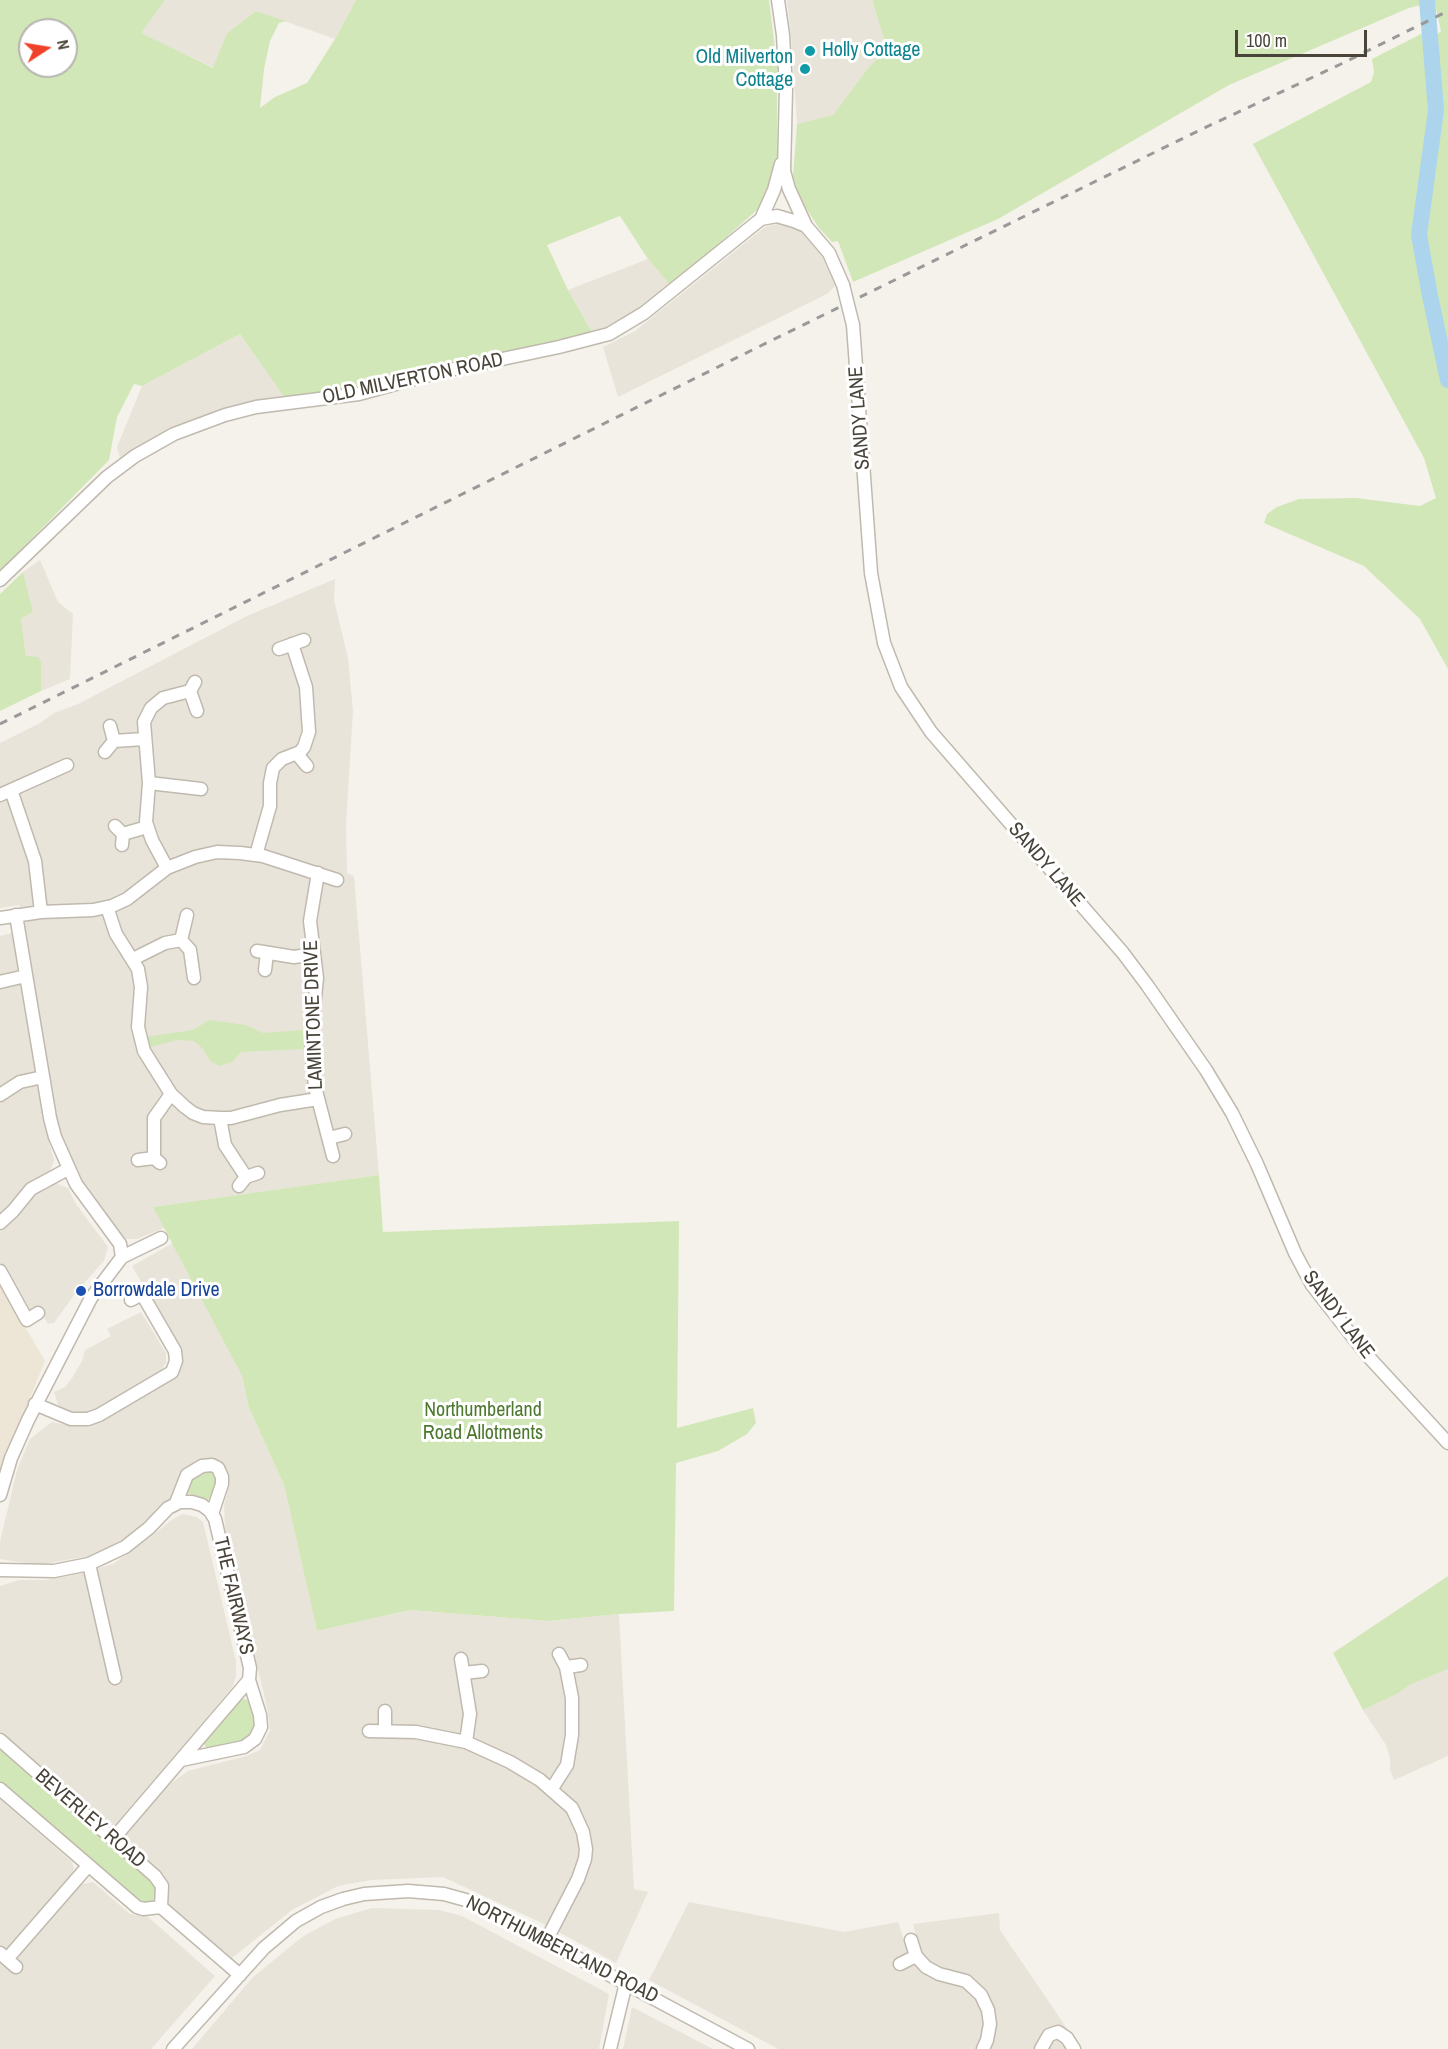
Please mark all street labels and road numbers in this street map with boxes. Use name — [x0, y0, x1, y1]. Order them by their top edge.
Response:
street label: OLD MILVERTON ROAD — [320, 348, 506, 410]
street label: SANDY LANE — [844, 365, 876, 471]
street label: SANDY LANE — [1003, 818, 1089, 912]
street label: LAMINTONE DRIVE — [299, 940, 329, 1090]
street label: SANDY LANE — [1297, 1266, 1379, 1364]
street label: THE FAIRWAYS — [208, 1535, 258, 1657]
street label: BEVERLEY ROAD — [30, 1764, 150, 1874]
street label: NORTHUMBERLAND ROAD — [462, 1891, 662, 2009]

